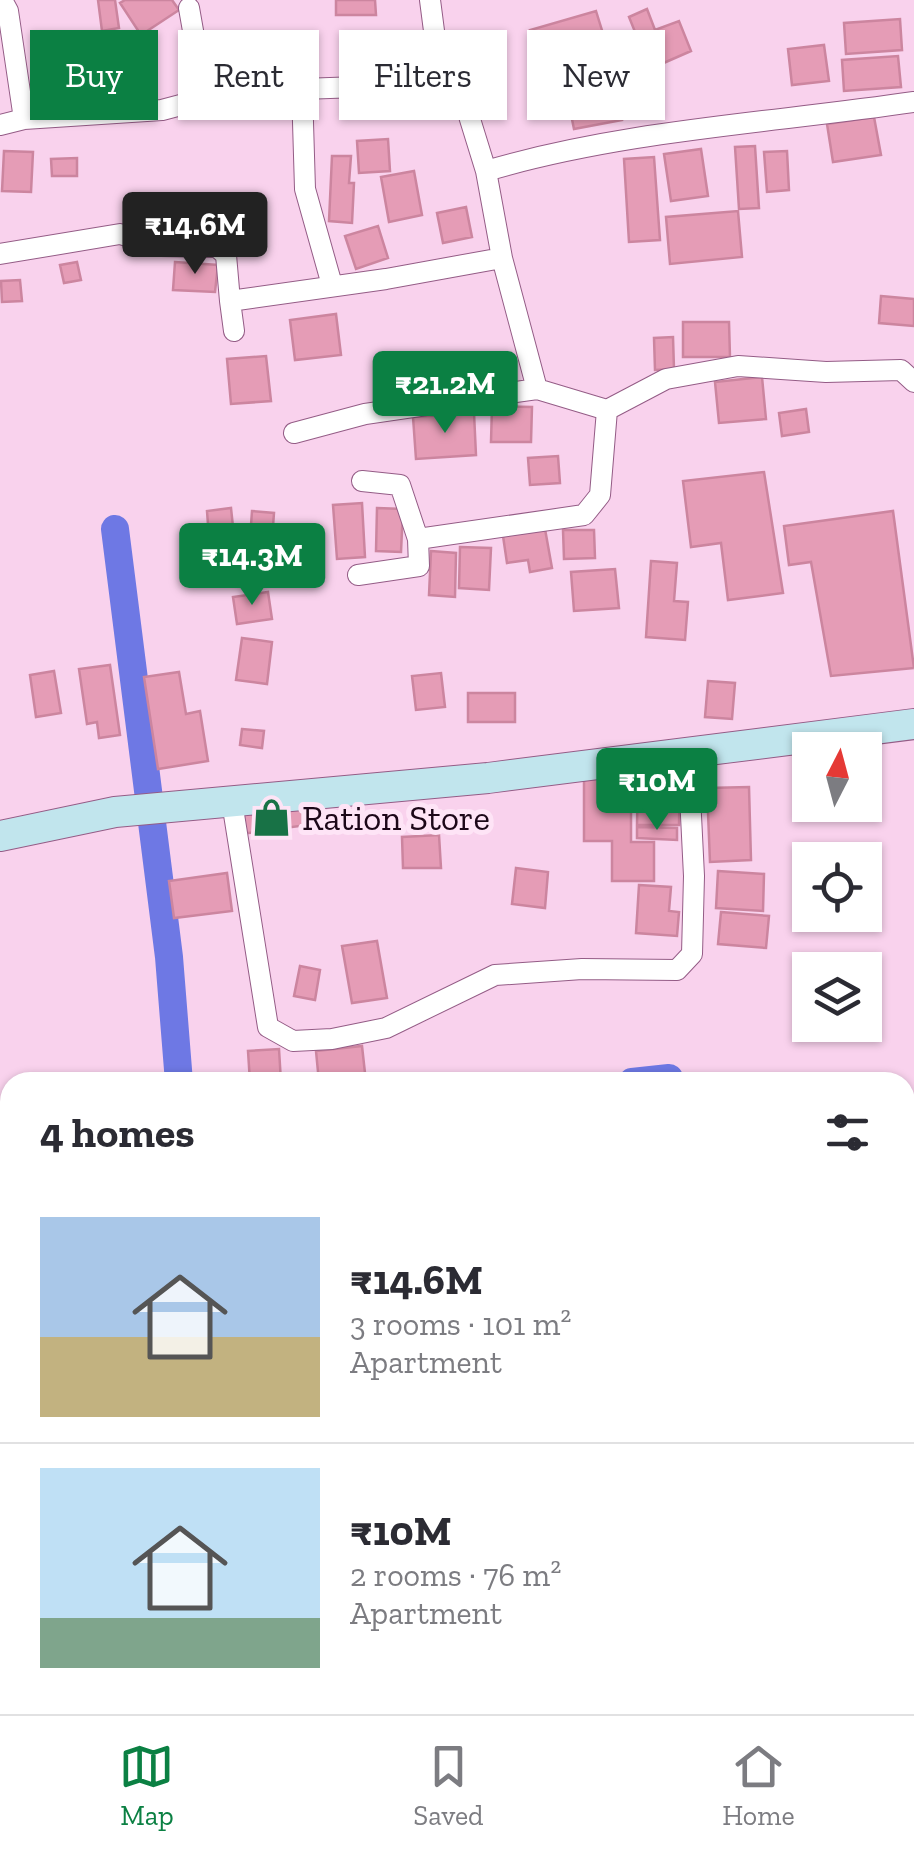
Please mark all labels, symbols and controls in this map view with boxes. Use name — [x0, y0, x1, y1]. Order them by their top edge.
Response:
chip: Buy — [30, 30, 158, 120]
chip: Rent — [178, 30, 319, 120]
chip: Filters — [339, 30, 507, 120]
chip: New — [527, 30, 665, 120]
pin: ₹14.6M — [114, 192, 276, 277]
text: ₹14.6M — [144, 205, 246, 243]
pin: ₹21.2M — [364, 351, 526, 436]
text: ₹21.2M — [395, 364, 495, 402]
pin: ₹14.3M — [171, 523, 333, 608]
text: ₹14.3M — [201, 536, 303, 574]
north arrow — [792, 732, 882, 822]
map controls — [792, 732, 882, 1042]
pin: ₹10M — [598, 748, 716, 833]
text: ₹10M — [618, 761, 696, 799]
shop icon: Ration Store — [251, 797, 293, 839]
place label: Ration Store — [302, 797, 490, 839]
button: locate — [792, 842, 882, 932]
button: layers — [792, 952, 882, 1042]
icon: filters — [820, 1105, 875, 1160]
text: 4 homes — [40, 1107, 195, 1158]
text: ₹14.6M — [350, 1254, 483, 1305]
icon: home — [120, 1257, 240, 1377]
text: 3 rooms · 101 m² — [350, 1305, 571, 1343]
text: Apartment — [350, 1343, 502, 1381]
text: ₹10M — [350, 1505, 452, 1556]
icon: home — [120, 1508, 240, 1628]
text: 2 rooms · 76 m² — [350, 1556, 561, 1594]
text: Apartment — [350, 1594, 502, 1632]
tab: Map — [119, 1739, 174, 1832]
tab: Saved — [413, 1739, 483, 1832]
tab: Home — [722, 1739, 795, 1832]

